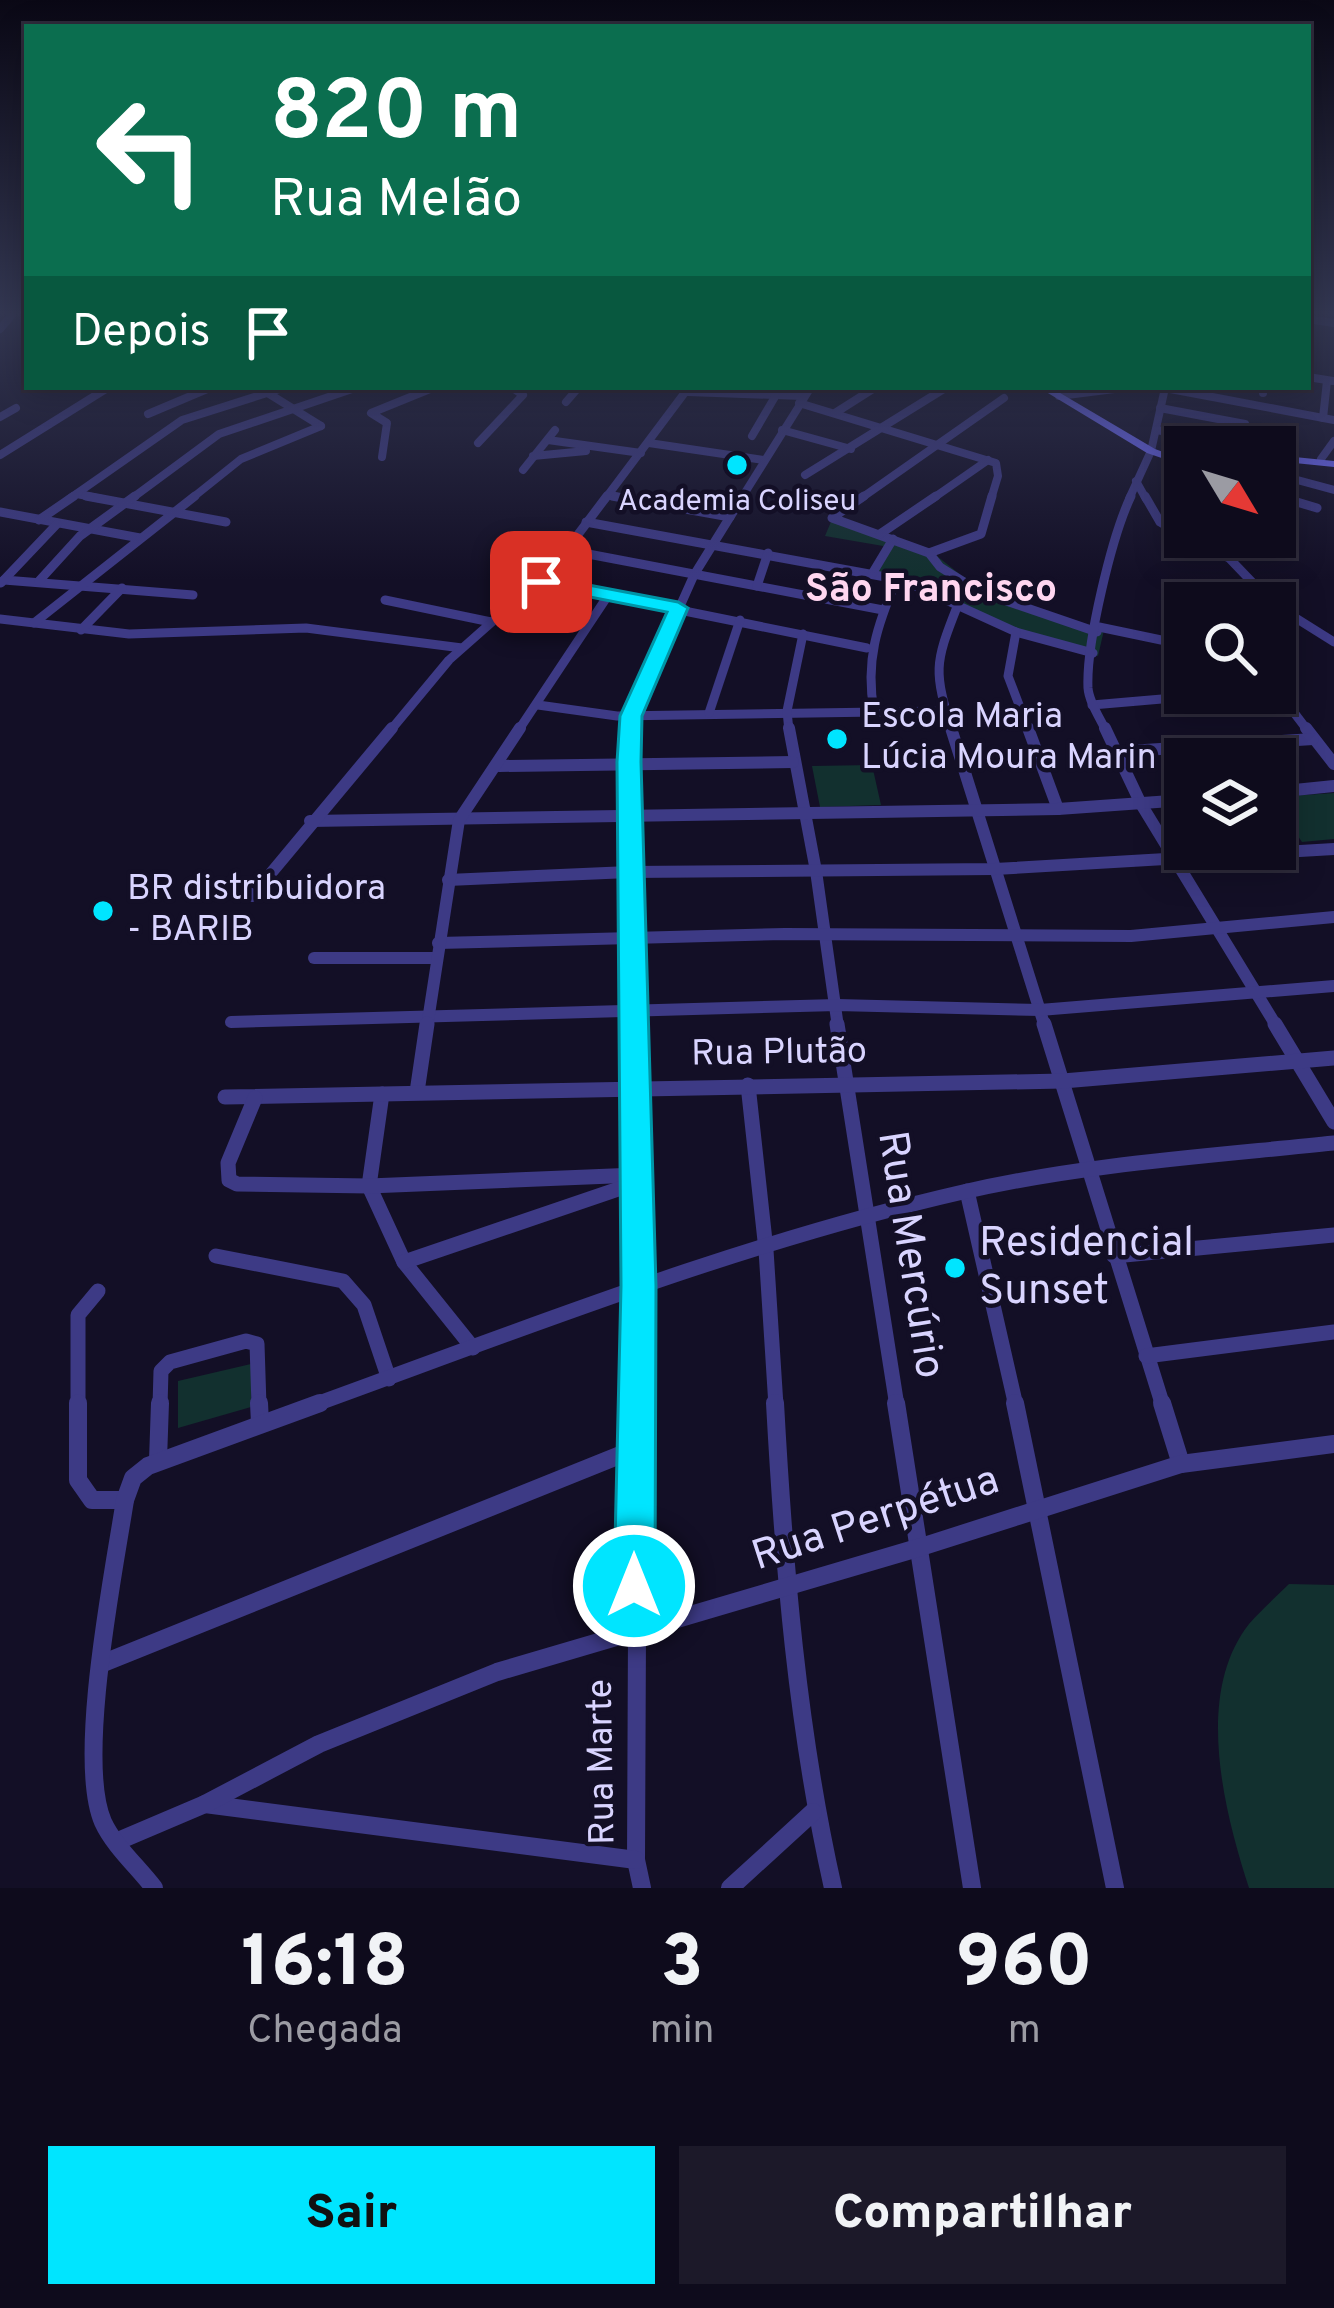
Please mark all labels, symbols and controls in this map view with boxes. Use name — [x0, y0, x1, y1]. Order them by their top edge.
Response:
text: 820 m — [270, 63, 522, 169]
icon: left — [72, 72, 228, 228]
text: Rua Melão — [270, 167, 522, 236]
icon: arrive — [235, 300, 301, 366]
text: Depois — [72, 305, 211, 362]
north arrow — [1164, 426, 1296, 558]
map controls — [1164, 426, 1296, 870]
marker: Academia Coliseu — [724, 452, 750, 478]
place label: Academia Coliseu — [618, 484, 856, 521]
pin — [490, 531, 592, 633]
icon: arrive — [508, 549, 574, 615]
district label: São Francisco — [805, 567, 1057, 616]
button: search — [1164, 582, 1296, 714]
place label: Escola Maria Lúcia Moura Marin — [861, 695, 1157, 782]
marker: Escola Maria Lúcia Moura Marin — [824, 726, 850, 752]
button: layers — [1164, 738, 1296, 870]
place label: BR distribuidora - BARIB — [127, 867, 386, 954]
marker: BR distribuidora - BARIB — [90, 898, 116, 924]
street label: Rua Plutão — [691, 1029, 867, 1079]
street label: Rua Mercúrio — [863, 1127, 955, 1383]
place label: Residencial Sunset — [979, 1218, 1194, 1319]
marker: Residencial Sunset — [942, 1255, 968, 1281]
street label: Rua Perpétua — [746, 1455, 1006, 1585]
position arrow — [571, 1523, 697, 1649]
street label: Rua Marte — [579, 1679, 627, 1845]
text: 16:18 — [241, 1920, 408, 2012]
text: 3 — [661, 1920, 704, 2012]
text: 960 — [956, 1920, 1093, 2012]
text: Chegada — [247, 2008, 402, 2057]
text: min — [650, 2008, 715, 2057]
text: m — [1008, 2008, 1041, 2057]
button: Sair — [48, 2146, 655, 2284]
button: Compartilhar — [679, 2146, 1286, 2284]

